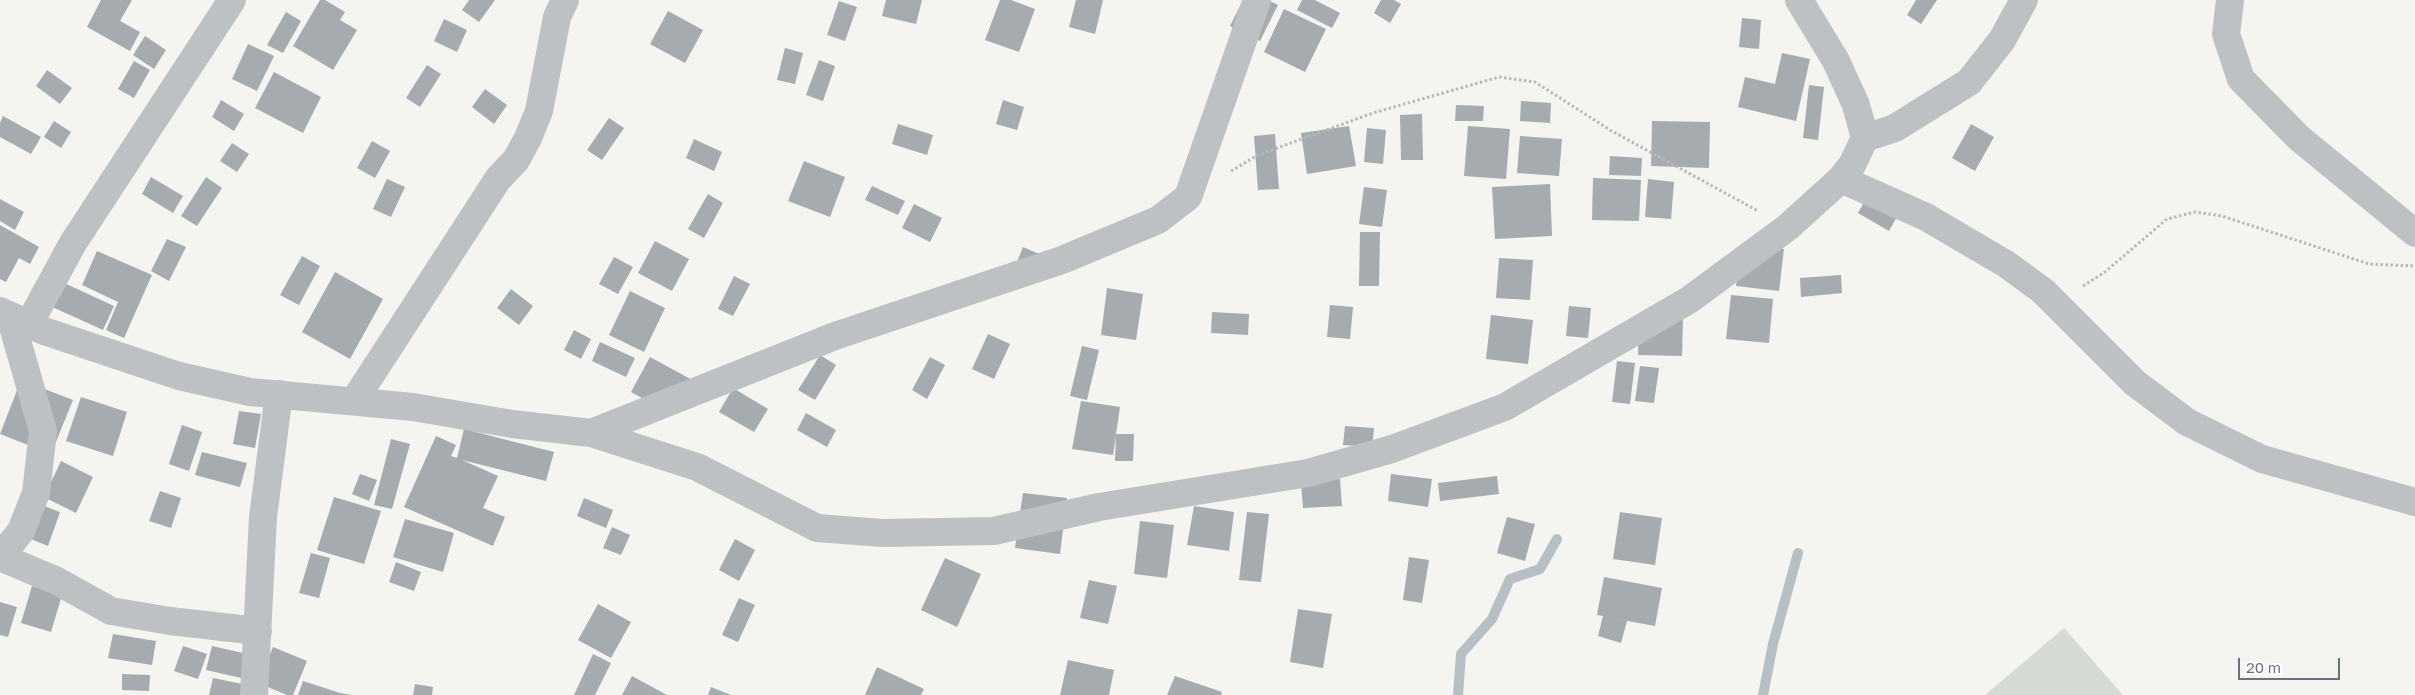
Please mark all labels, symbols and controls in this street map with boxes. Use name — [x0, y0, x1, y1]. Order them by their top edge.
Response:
scale bar — [2240, 648, 2342, 680]
text: 20 m — [2246, 658, 2281, 676]

